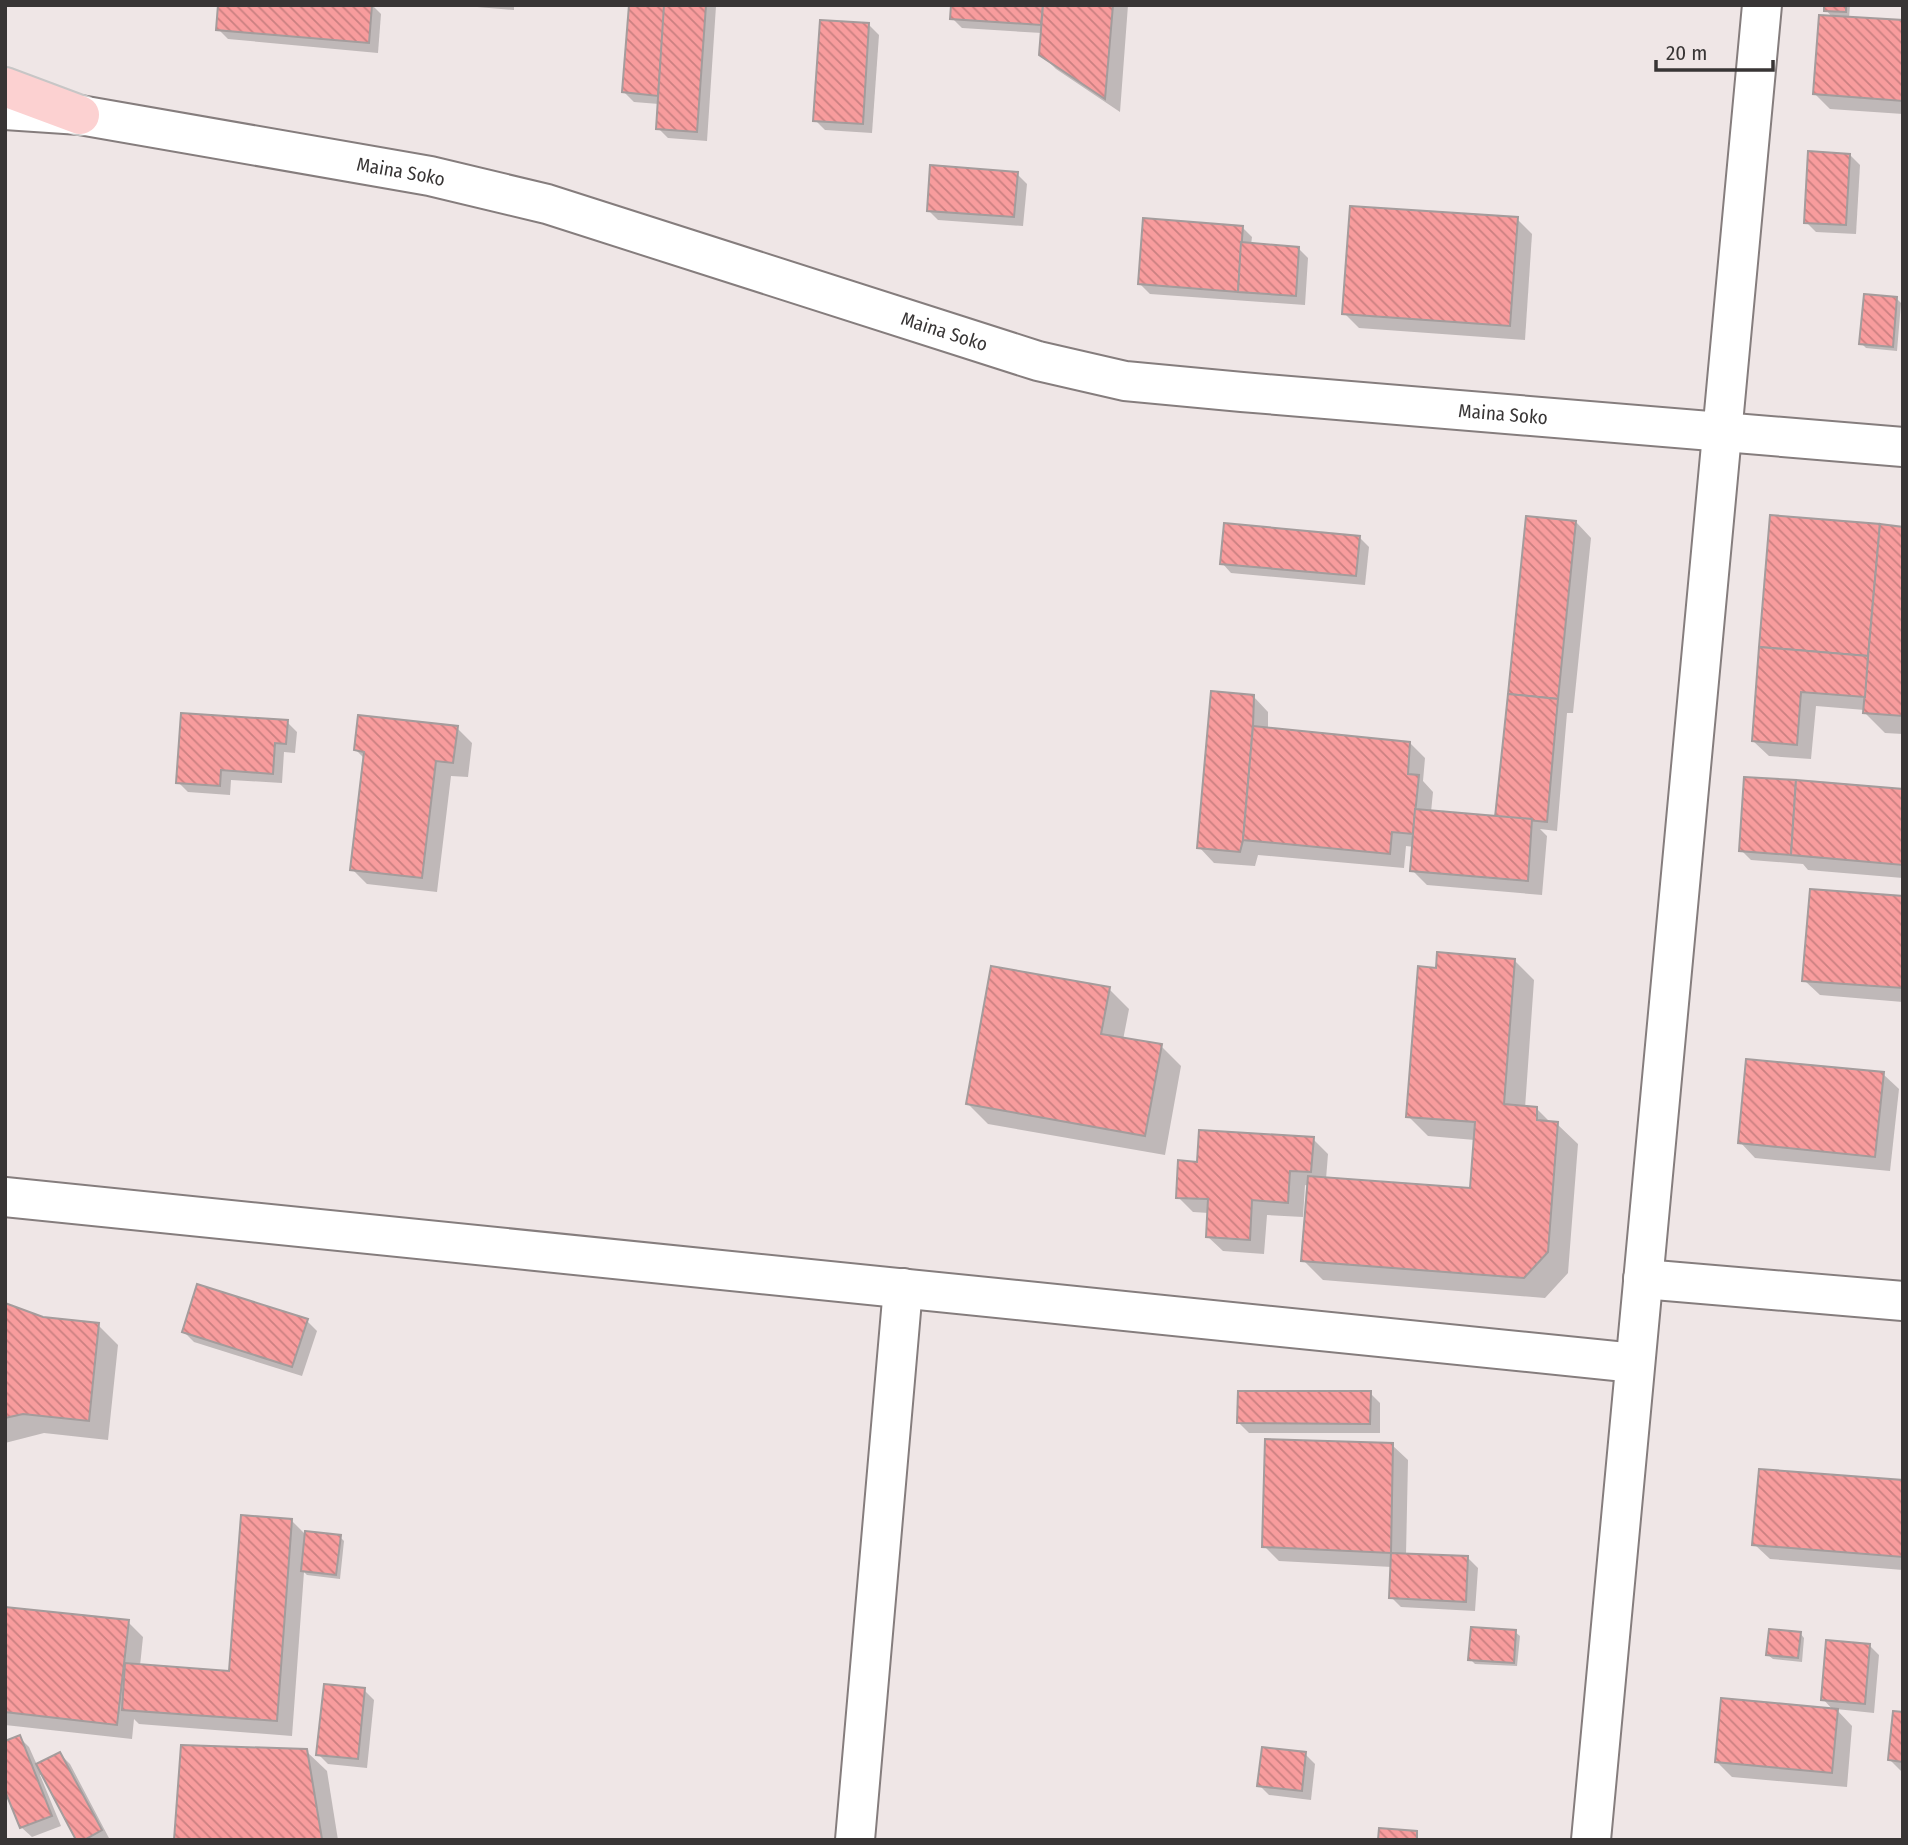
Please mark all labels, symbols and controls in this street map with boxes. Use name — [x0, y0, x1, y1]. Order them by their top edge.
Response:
scale bar — [1656, 28, 1773, 72]
text: 20 m — [1666, 40, 1707, 66]
street label: Maina Soko — [355, 152, 447, 191]
street label: Maina Soko — [898, 307, 990, 356]
street label: Maina Soko — [1457, 399, 1549, 429]

